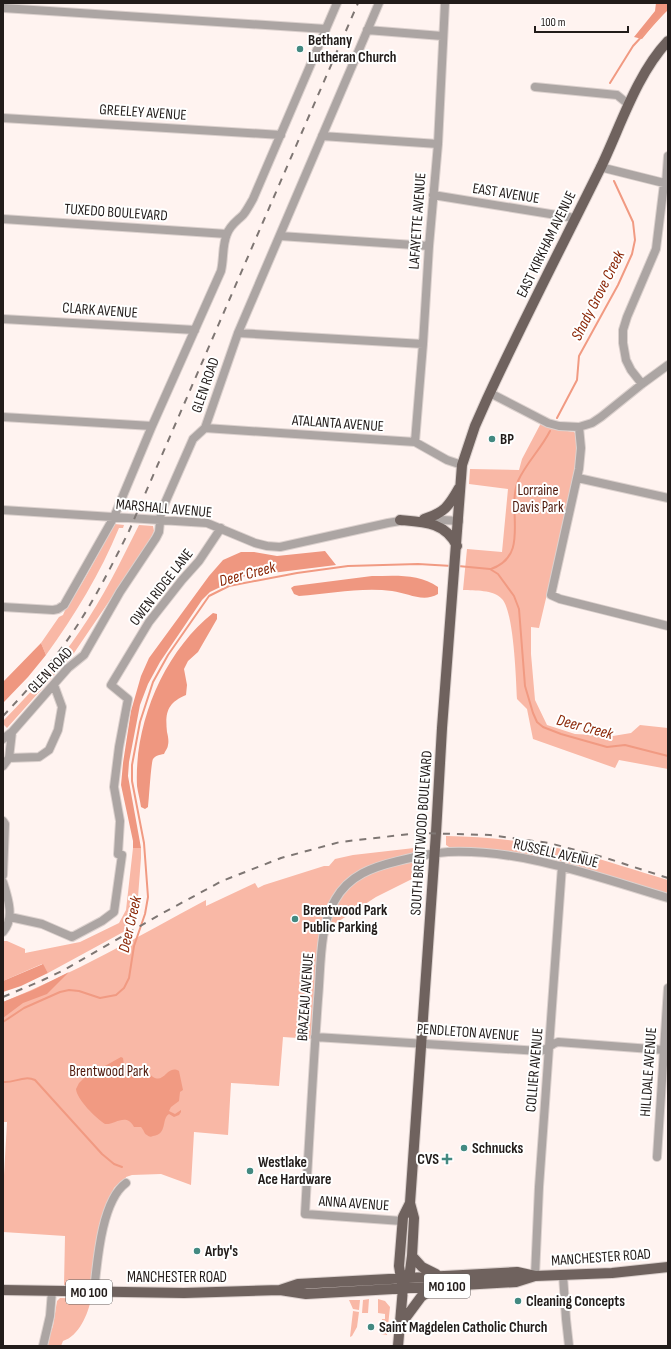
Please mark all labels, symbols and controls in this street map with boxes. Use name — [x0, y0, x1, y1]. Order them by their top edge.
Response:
scale bar — [535, 8, 628, 34]
text: 100 m — [541, 15, 566, 30]
place label: Bethany Lutheran Church — [308, 31, 396, 67]
marker: Bethany Lutheran Church — [295, 44, 305, 54]
street label: GREELEY AVENUE — [99, 100, 187, 125]
street label: LAFAYETTE AVENUE — [405, 172, 430, 270]
street label: EAST AVENUE — [471, 179, 541, 208]
street label: EAST KIRKHAM AVENUE — [512, 188, 580, 301]
street label: TUXEDO BOULEVARD — [64, 199, 168, 226]
water label: Shady Grove Creek — [568, 247, 630, 344]
street label: CLARK AVENUE — [62, 298, 138, 323]
street label: GLEN ROAD — [187, 355, 224, 415]
street label: ATALANTA AVENUE — [290, 411, 384, 436]
place label: BP — [500, 430, 514, 449]
marker: BP — [487, 434, 497, 444]
park label: Lorraine Davis Park — [512, 481, 564, 517]
street label: MARSHALL AVENUE — [115, 495, 213, 522]
street label: OWEN RIDGE LANE — [125, 545, 197, 630]
water label: Deer Creek — [217, 558, 279, 591]
street label: GLEN ROAD — [24, 643, 77, 698]
water label: Deer Creek — [554, 711, 616, 744]
street label: SOUTH BRENTWOOD BOULEVARD — [406, 750, 437, 916]
street label: RUSSELL AVENUE — [512, 834, 600, 872]
water label: Deer Creek — [115, 893, 146, 954]
place label: Brentwood Park Public Parking — [303, 901, 388, 937]
marker: Brentwood Park Public Parking — [290, 914, 300, 924]
street label: BRAZEAU AVENUE — [293, 952, 318, 1042]
street label: PENDLETON AVENUE — [416, 1019, 520, 1046]
street label: COLLIER AVENUE — [521, 1027, 548, 1113]
street label: HILLDALE AVENUE — [636, 1027, 661, 1117]
park label: Brentwood Park — [69, 1062, 149, 1081]
place label: Schnucks — [472, 1139, 523, 1158]
marker: Schnucks — [459, 1143, 469, 1153]
place label: CVS — [417, 1150, 439, 1169]
place label: Westlake Ace Hardware — [257, 1153, 331, 1189]
marker: CVS — [442, 1154, 452, 1164]
marker: Westlake Ace Hardware — [245, 1166, 255, 1176]
street label: ANNA AVENUE — [317, 1191, 390, 1215]
place label: Arby's — [204, 1242, 238, 1261]
street label: MANCHESTER ROAD — [551, 1245, 652, 1270]
marker: Arby's — [192, 1246, 202, 1256]
street label: MANCHESTER ROAD — [127, 1268, 227, 1287]
road number: MO 100 — [424, 1274, 470, 1298]
road number: MO 100 — [66, 1280, 112, 1304]
place label: Cleaning Concepts — [526, 1292, 625, 1311]
marker: Cleaning Concepts — [513, 1296, 523, 1306]
place label: Saint Magdelen Catholic Church — [379, 1318, 547, 1337]
marker: Saint Magdelen Catholic Church — [366, 1322, 376, 1332]

